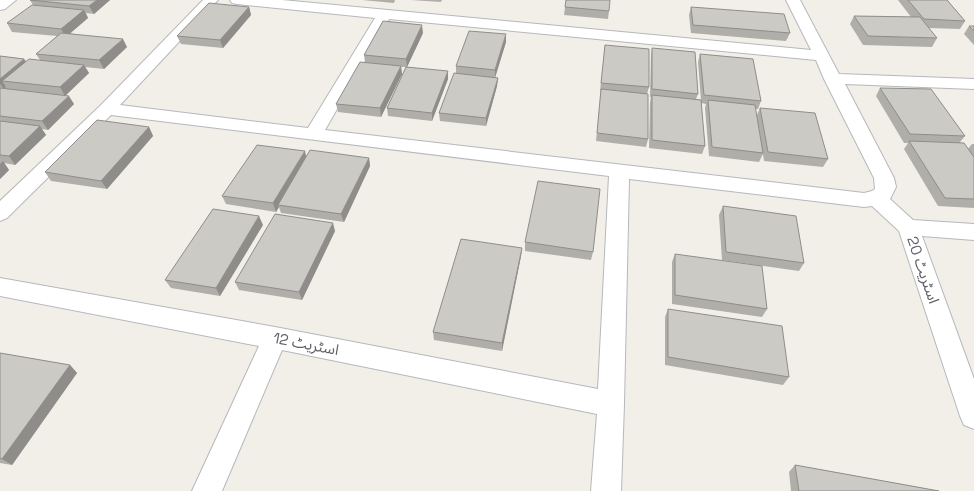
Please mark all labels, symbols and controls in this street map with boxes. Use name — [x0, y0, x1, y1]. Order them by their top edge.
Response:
street label: اسٹریٹ 20 — [903, 234, 944, 306]
street label: اسٹریٹ 12 — [272, 328, 341, 359]

